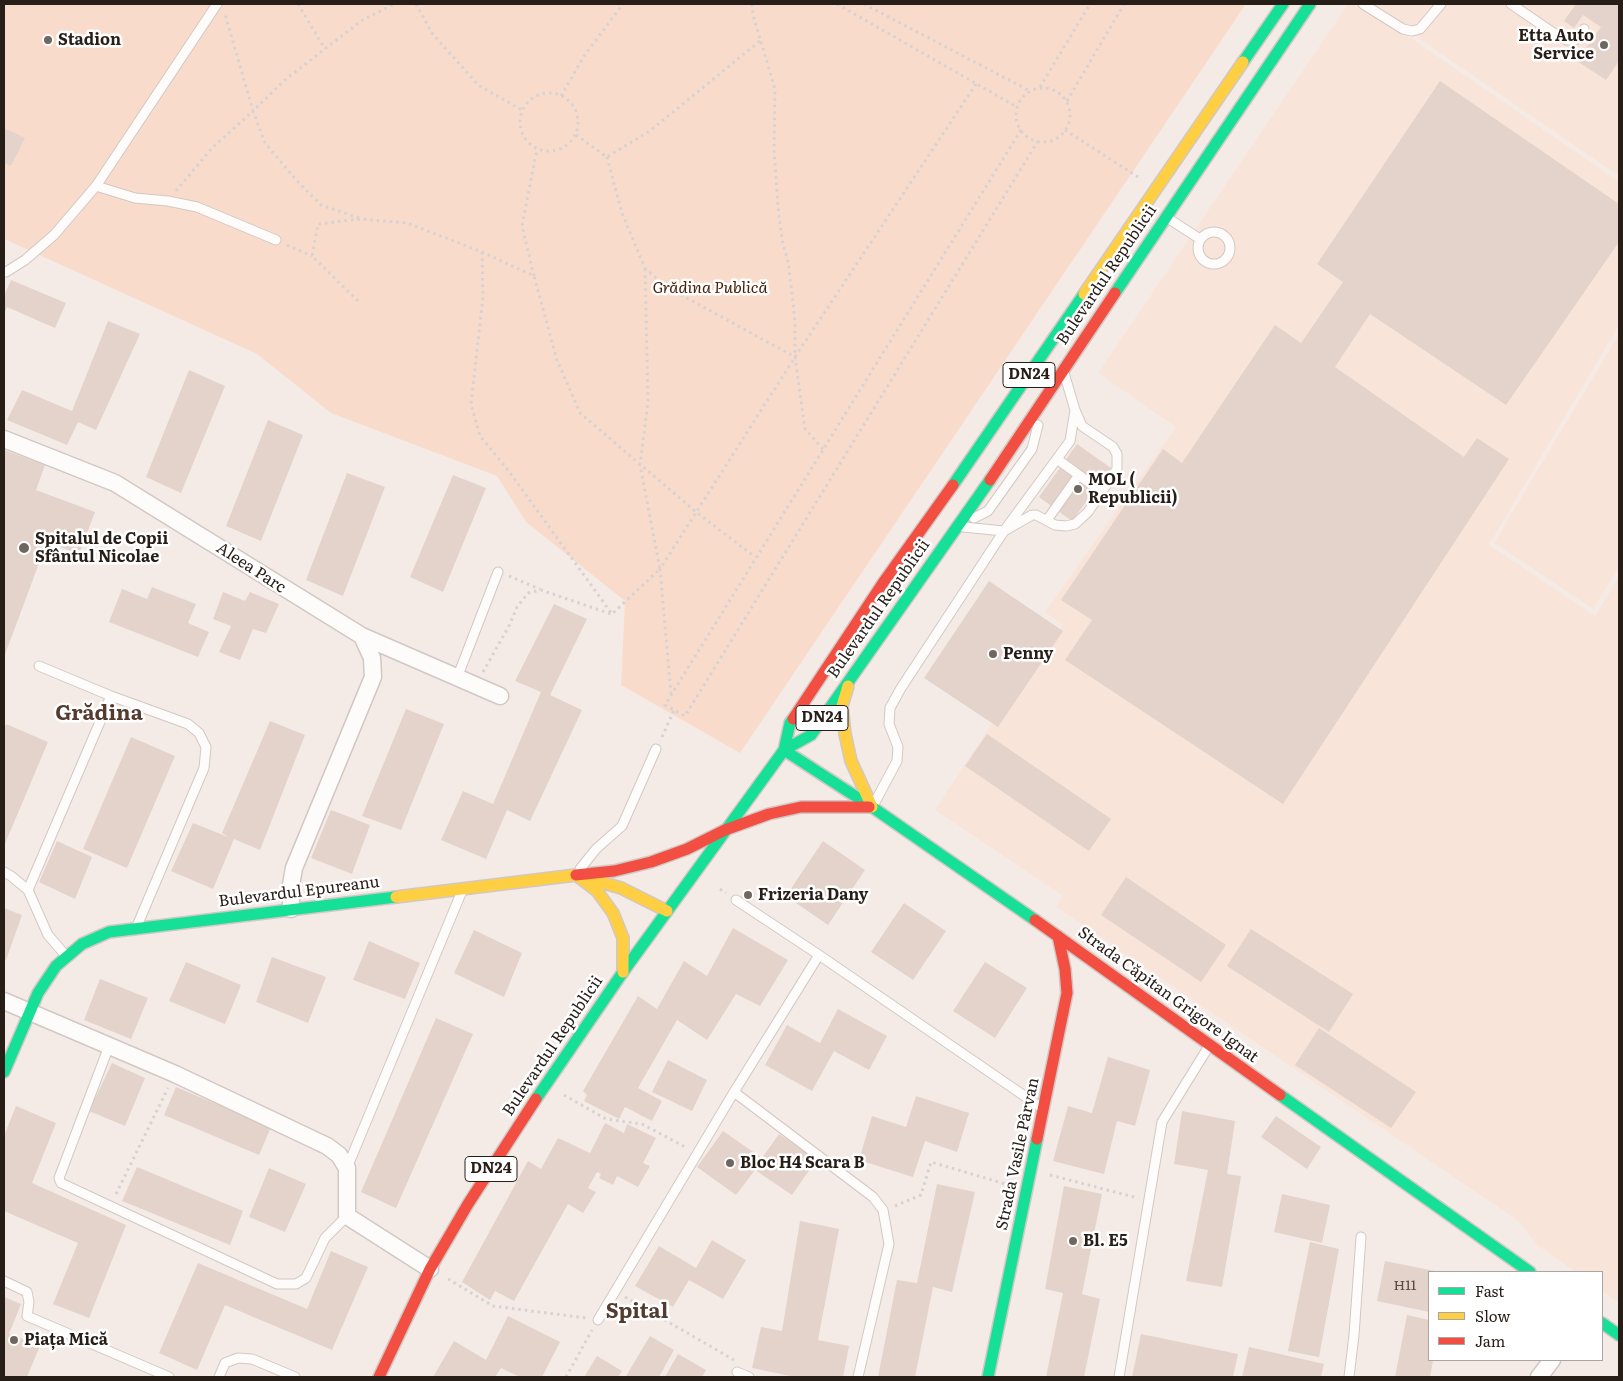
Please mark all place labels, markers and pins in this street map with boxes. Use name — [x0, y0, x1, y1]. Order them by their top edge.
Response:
place label: Etta Auto Service — [1518, 26, 1594, 64]
place label: Stadion — [58, 30, 121, 50]
marker: Stadion — [42, 34, 54, 46]
marker: Etta Auto Service — [1598, 39, 1610, 51]
place label: MOL ( Republicii) — [1088, 470, 1177, 508]
marker: MOL ( Republicii) — [1072, 483, 1084, 495]
place label: Spitalul de Copii Sfântul Nicolae — [35, 529, 168, 567]
marker: Spitalul de Copii Sfântul Nicolae — [17, 541, 31, 555]
place label: Penny — [1003, 644, 1053, 664]
marker: Penny — [987, 648, 999, 660]
place label: Frizeria Dany — [758, 885, 868, 905]
marker: Frizeria Dany — [742, 889, 754, 901]
place label: Bloc H4 Scara B — [740, 1153, 865, 1173]
marker: Bloc H4 Scara B — [724, 1157, 736, 1169]
place label: Bl. E5 — [1083, 1231, 1128, 1251]
marker: Bl. E5 — [1067, 1235, 1079, 1247]
place label: Piața Mică — [24, 1330, 108, 1350]
marker: Piața Mică — [8, 1334, 20, 1346]

